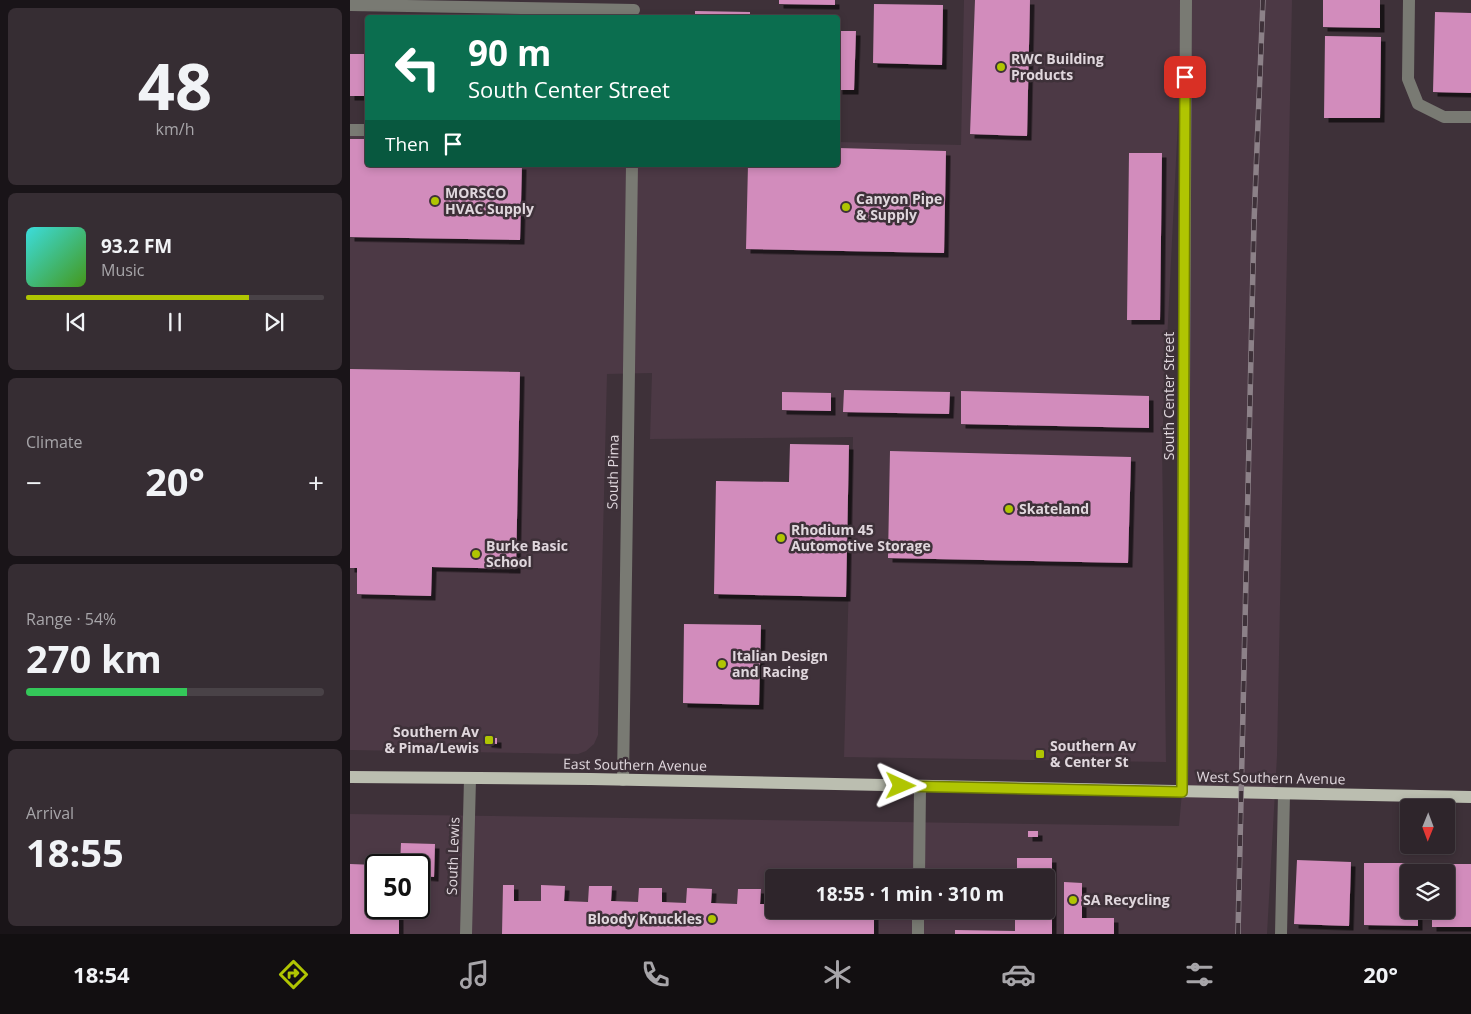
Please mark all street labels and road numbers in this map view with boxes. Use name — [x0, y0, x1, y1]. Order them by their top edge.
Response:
street label: South Center Street — [1159, 332, 1178, 460]
street label: South Pima — [602, 435, 623, 509]
street label: East Southern Avenue — [563, 754, 707, 775]
street label: West Southern Avenue — [1196, 767, 1346, 788]
street label: South Lewis — [442, 816, 463, 895]

